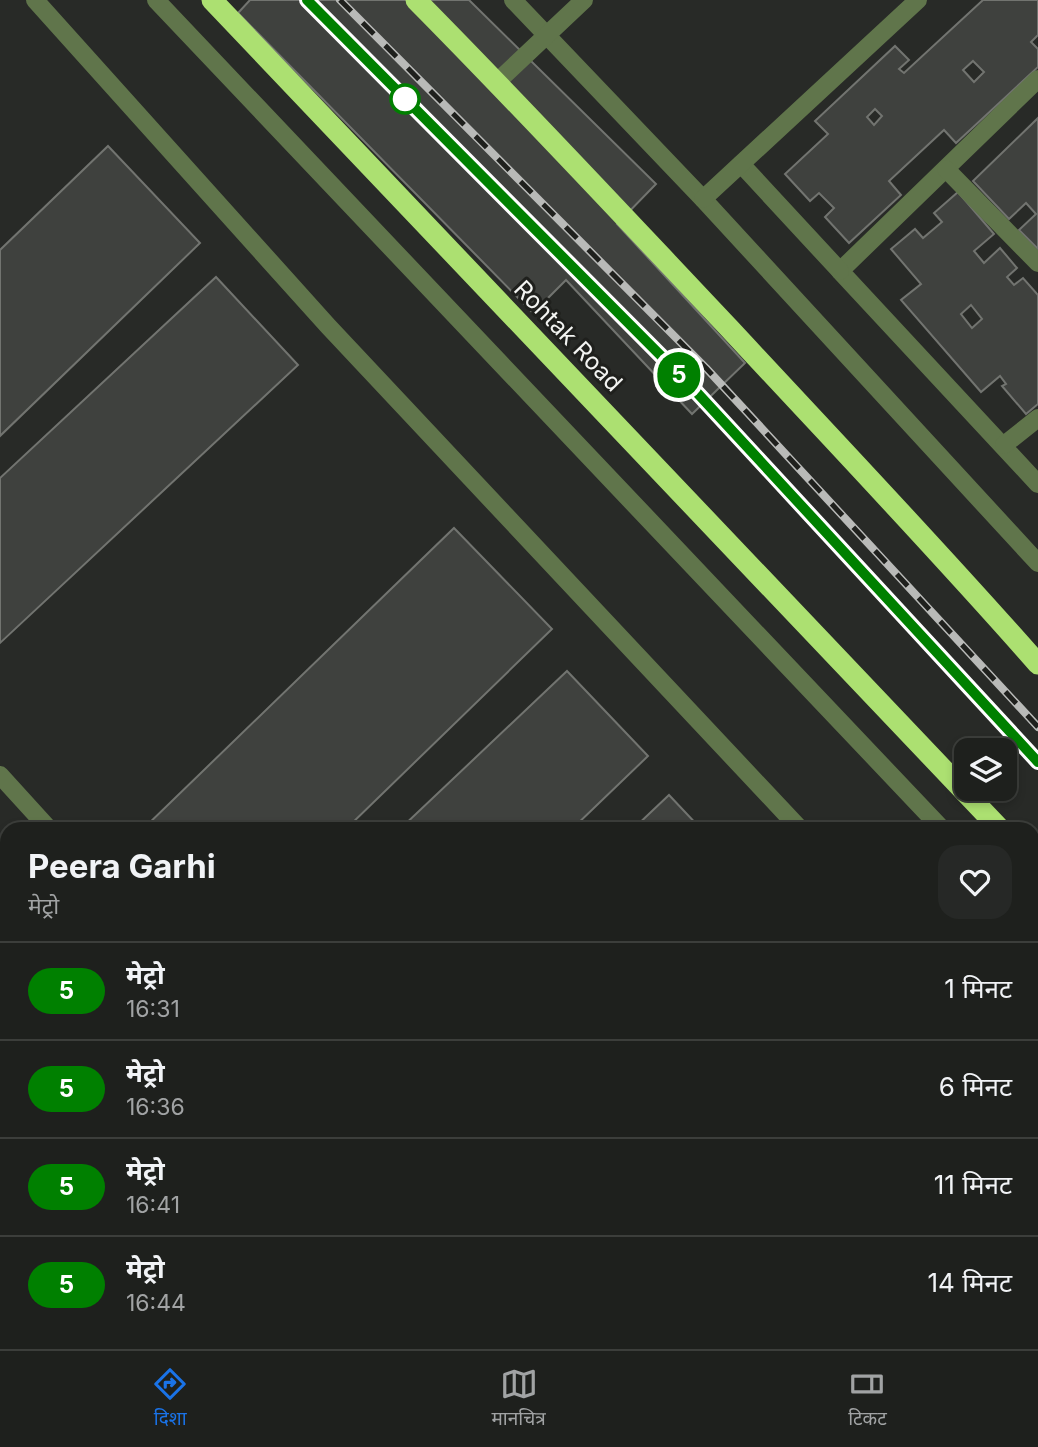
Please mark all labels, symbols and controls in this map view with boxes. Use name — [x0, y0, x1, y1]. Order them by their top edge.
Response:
unlabelled marker — [390, 84, 420, 114]
street label: Rohtak Road — [508, 274, 628, 397]
line badge: 5 — [656, 352, 702, 398]
text: 5 — [671, 360, 687, 389]
map controls — [954, 738, 1017, 801]
button: layers — [954, 738, 1017, 801]
button: heart — [938, 845, 1012, 919]
text: Peera Garhi — [28, 846, 216, 886]
text: मेट्रो — [28, 892, 59, 920]
text: मेट्रो — [126, 959, 165, 990]
text: 1 मिनट — [944, 973, 1012, 1004]
text: 5 — [59, 976, 74, 1005]
text: 16:31 — [126, 995, 180, 1023]
text: मेट्रो — [126, 1057, 165, 1088]
text: 6 मिनट — [939, 1071, 1012, 1102]
text: 5 — [59, 1074, 74, 1103]
text: 16:36 — [126, 1093, 185, 1121]
text: मेट्रो — [126, 1155, 165, 1186]
text: 11 मिनट — [934, 1169, 1012, 1200]
text: 5 — [59, 1172, 74, 1201]
text: 16:41 — [126, 1191, 180, 1219]
text: मेट्रो — [126, 1253, 165, 1284]
text: 14 मिनट — [928, 1267, 1012, 1298]
text: 5 — [59, 1270, 74, 1299]
text: 16:44 — [126, 1289, 186, 1317]
tab: दिशा — [151, 1365, 189, 1433]
tab: मानचित्र — [491, 1365, 546, 1433]
tab: टिकट — [848, 1365, 887, 1433]

